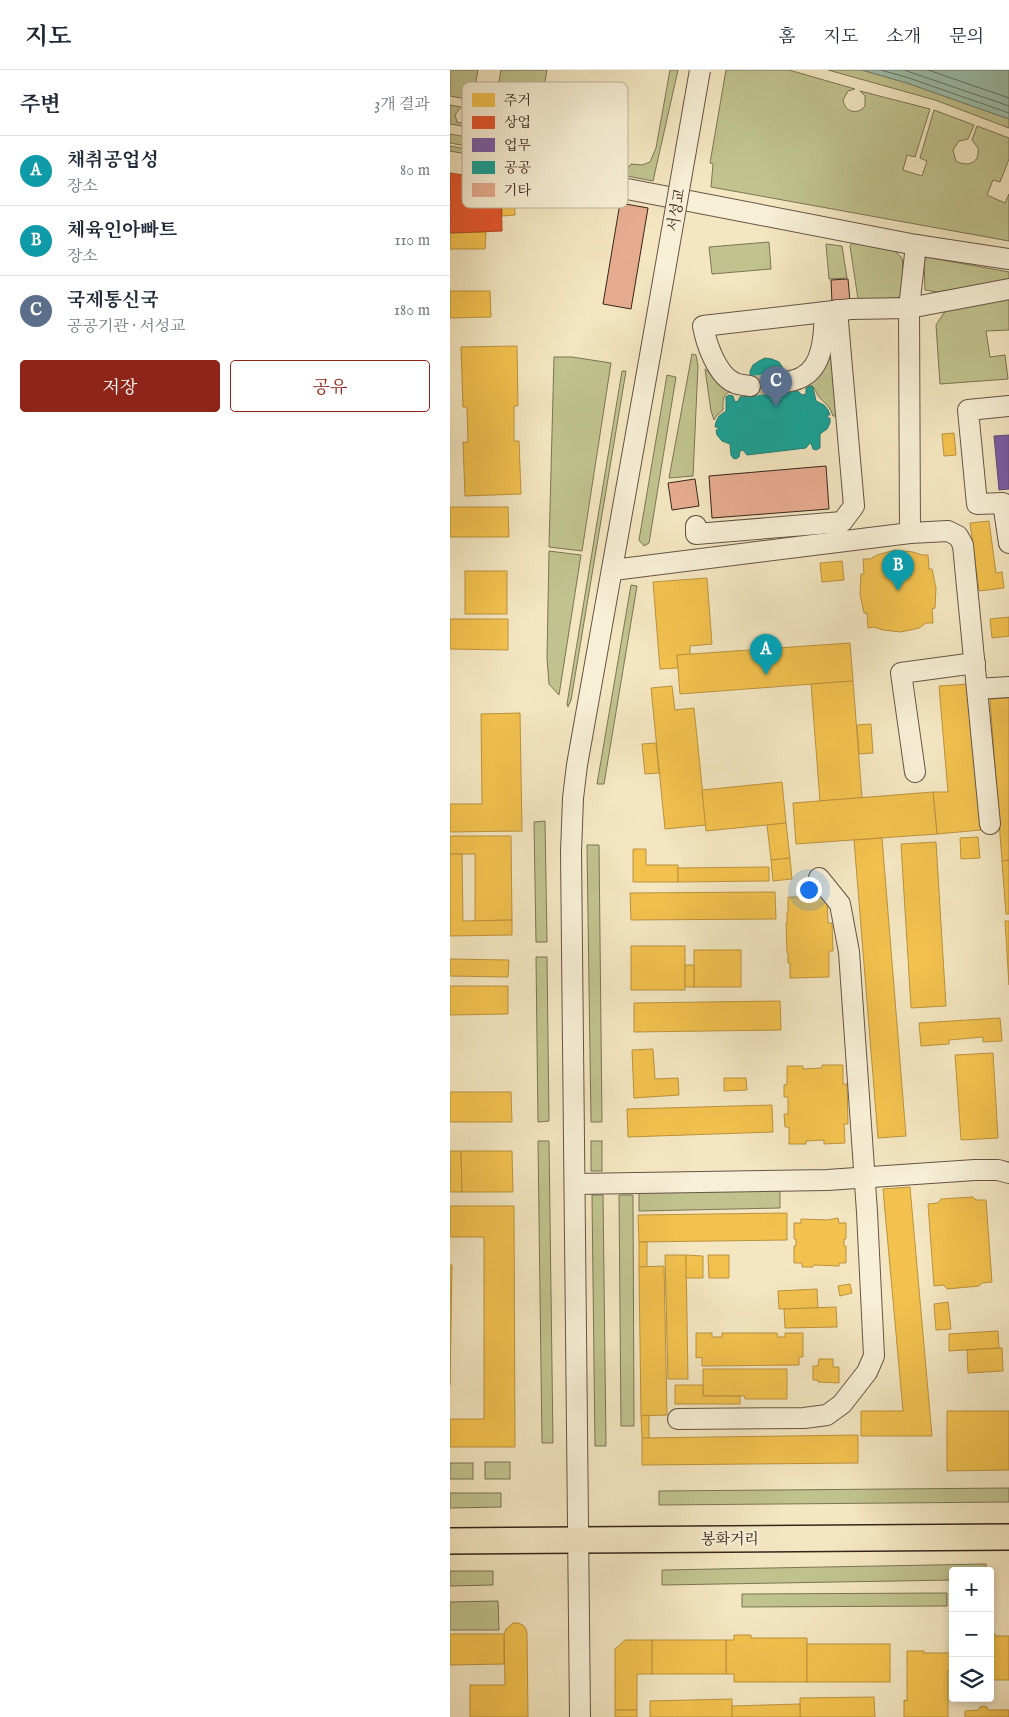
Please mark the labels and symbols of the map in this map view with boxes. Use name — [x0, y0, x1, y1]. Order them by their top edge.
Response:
legend — [462, 82, 628, 208]
text: 주거 — [504, 92, 531, 110]
text: 상업 — [504, 114, 531, 132]
text: 업무 — [504, 137, 532, 155]
text: 공공 — [504, 159, 532, 177]
text: 기타 — [504, 182, 532, 200]
street label: 서성교 — [663, 187, 690, 233]
pin: C — [760, 366, 792, 407]
pin: B — [882, 550, 914, 591]
pin: A — [750, 634, 782, 675]
your location — [796, 877, 822, 903]
street label: 봉화거리 — [701, 1530, 759, 1549]

